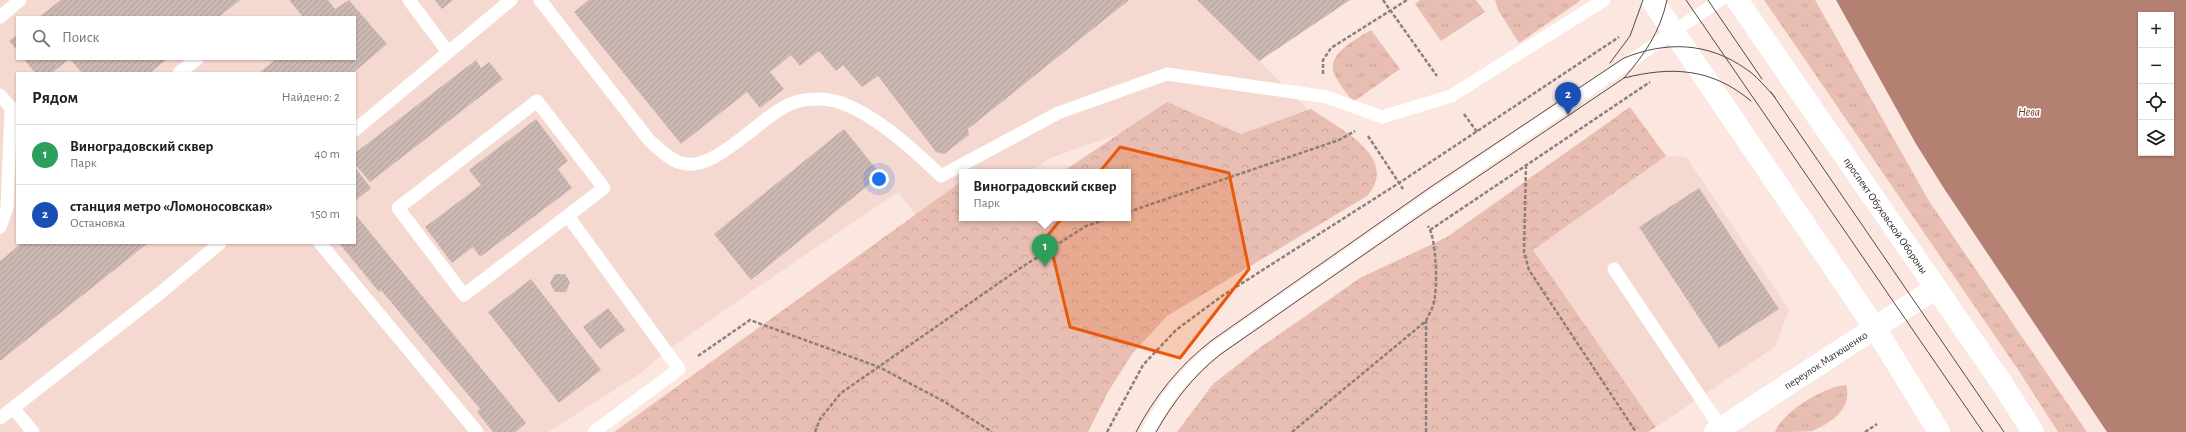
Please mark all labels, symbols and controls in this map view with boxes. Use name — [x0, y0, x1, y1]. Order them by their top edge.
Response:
map controls — [2138, 12, 2174, 156]
button: + — [2138, 12, 2174, 48]
search box — [16, 16, 356, 60]
icon: search — [30, 27, 52, 49]
text: Поиск — [62, 30, 100, 45]
button: − — [2138, 48, 2174, 84]
pin: 2 — [1555, 82, 1581, 115]
button: locate — [2138, 84, 2174, 120]
text: Рядом — [32, 89, 78, 106]
text: Найдено: 2 — [282, 91, 340, 104]
water label: Нева — [2018, 106, 2040, 118]
button: layers — [2138, 120, 2174, 156]
text: Виноградовский сквер — [70, 139, 213, 154]
text: 1 — [43, 148, 47, 161]
text: 40 m — [314, 148, 340, 161]
street label: проспект Обуховской Обороны — [1842, 155, 1930, 276]
text: Парк — [70, 157, 97, 170]
your location — [869, 169, 889, 189]
popup — [959, 169, 1131, 221]
text: Виноградовский сквер — [973, 179, 1117, 194]
text: Парк — [973, 197, 1000, 210]
text: станция метро «Ломоносовская» — [70, 199, 273, 214]
text: 2 — [42, 208, 48, 221]
text: 150 m — [311, 208, 340, 221]
text: Остановка — [70, 217, 125, 230]
pin: 1 — [1032, 234, 1058, 267]
street label: переулок Матюшенко — [1782, 329, 1869, 391]

